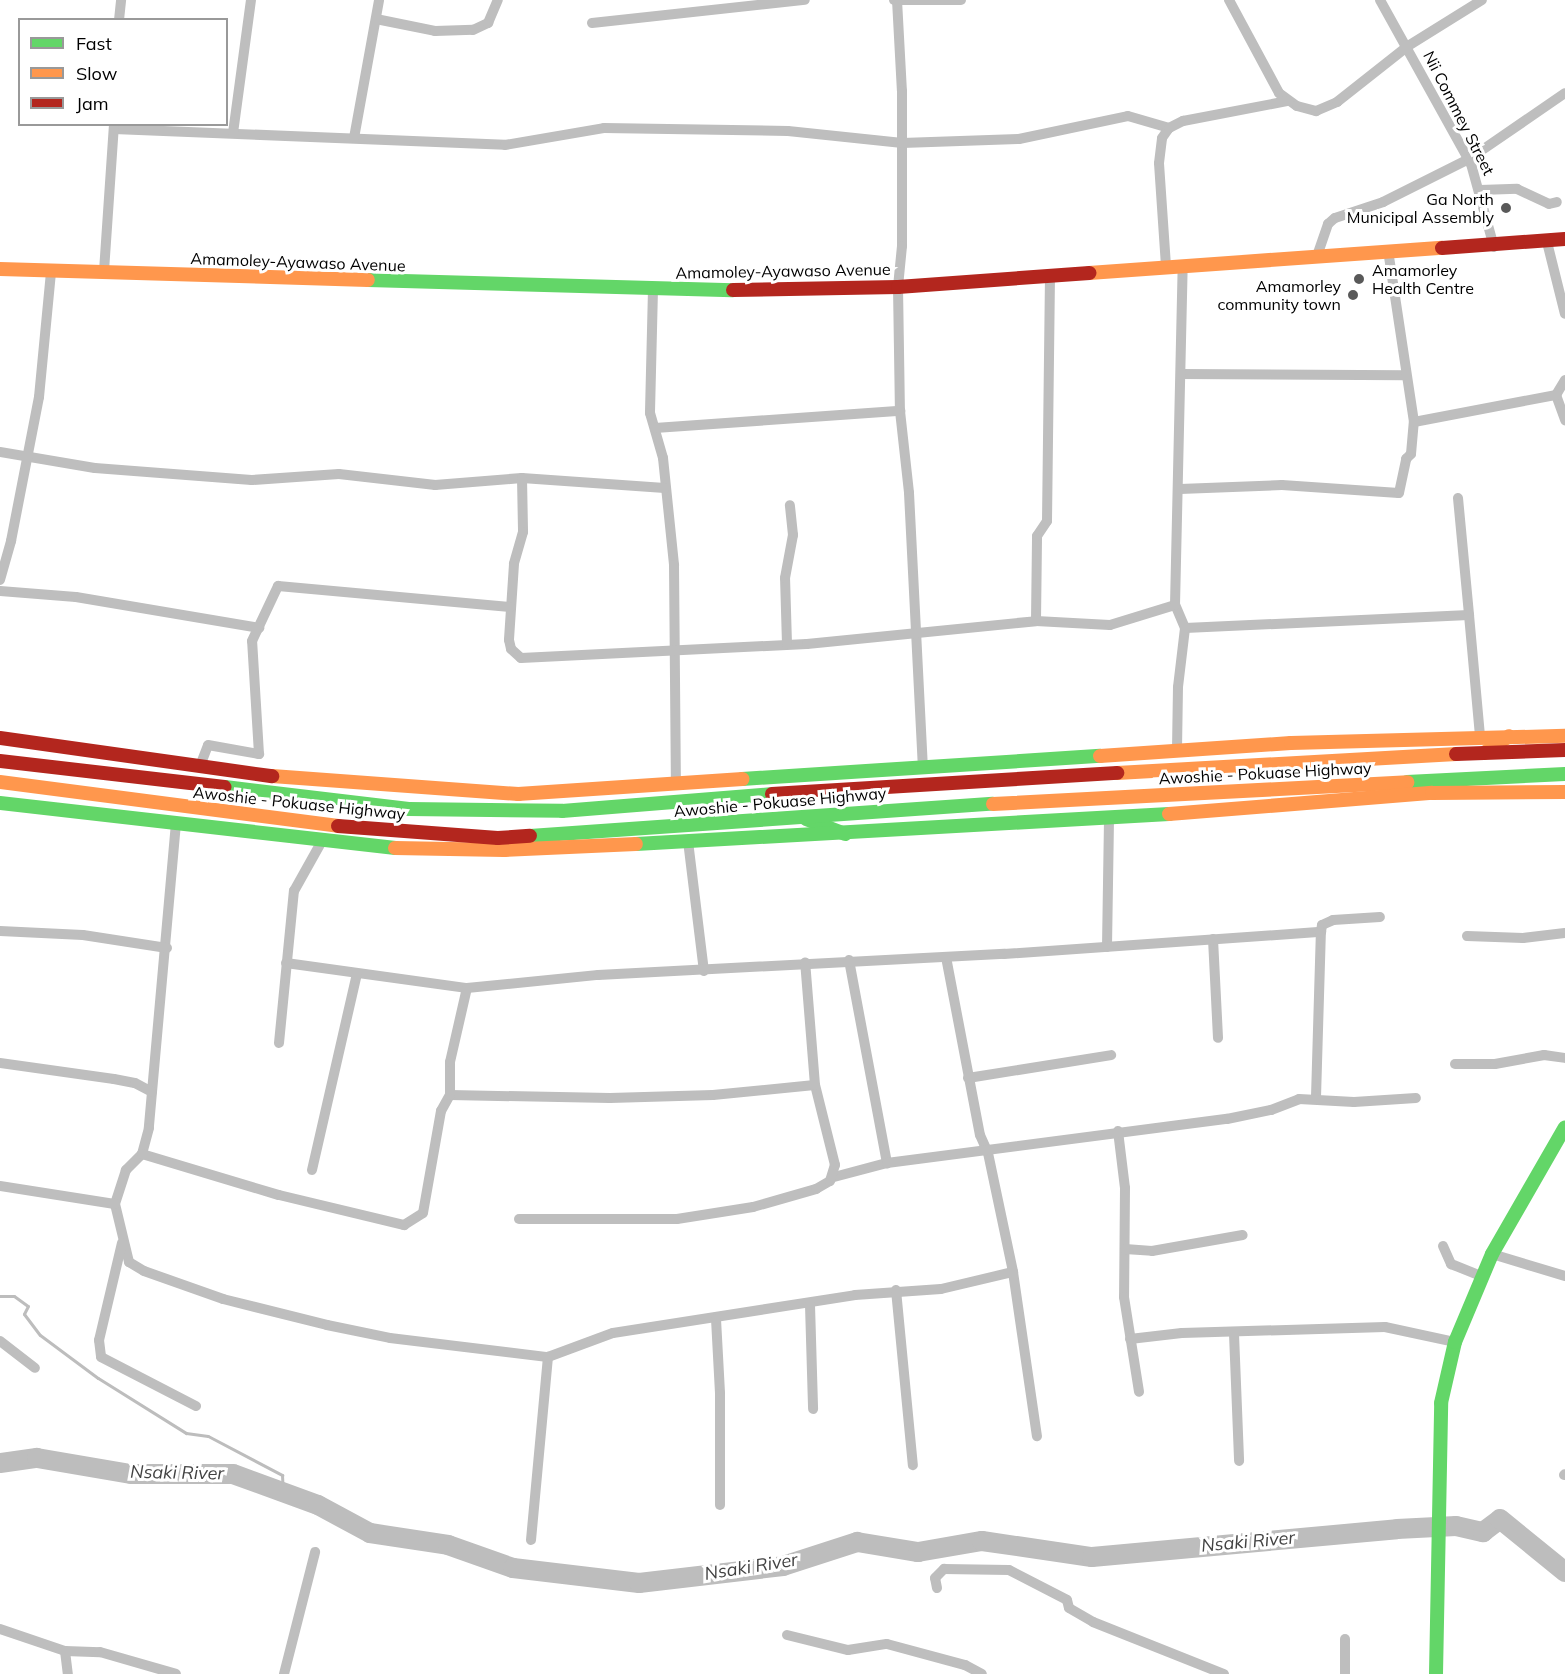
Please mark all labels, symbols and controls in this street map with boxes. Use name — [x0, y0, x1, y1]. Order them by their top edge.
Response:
legend — [18, 18, 228, 126]
text: Fast — [76, 32, 112, 55]
street label: Nii Commey Street — [1419, 48, 1499, 178]
text: Slow — [76, 62, 117, 85]
text: Jam — [76, 92, 109, 115]
place label: Ga North Municipal Assembly — [1347, 189, 1494, 227]
marker: Ga North Municipal Assembly — [1499, 201, 1513, 215]
street label: Amamoley-Ayawaso Avenue — [190, 249, 406, 275]
street label: Amamoley-Ayawaso Avenue — [675, 260, 891, 282]
place label: Amamorley Health Centre — [1372, 260, 1474, 298]
marker: Amamorley Health Centre — [1350, 270, 1368, 288]
place label: Amamorley community town — [1217, 276, 1341, 314]
marker: Amamorley community town — [1346, 288, 1360, 302]
street label: Awoshie - Pokuase Highway — [1158, 758, 1372, 788]
street label: Awoshie - Pokuase Highway — [192, 782, 406, 824]
street label: Awoshie - Pokuase Highway — [673, 783, 887, 821]
water label: Nsaki River — [130, 1461, 224, 1485]
water label: Nsaki River — [1200, 1527, 1296, 1557]
water label: Nsaki River — [703, 1549, 799, 1585]

